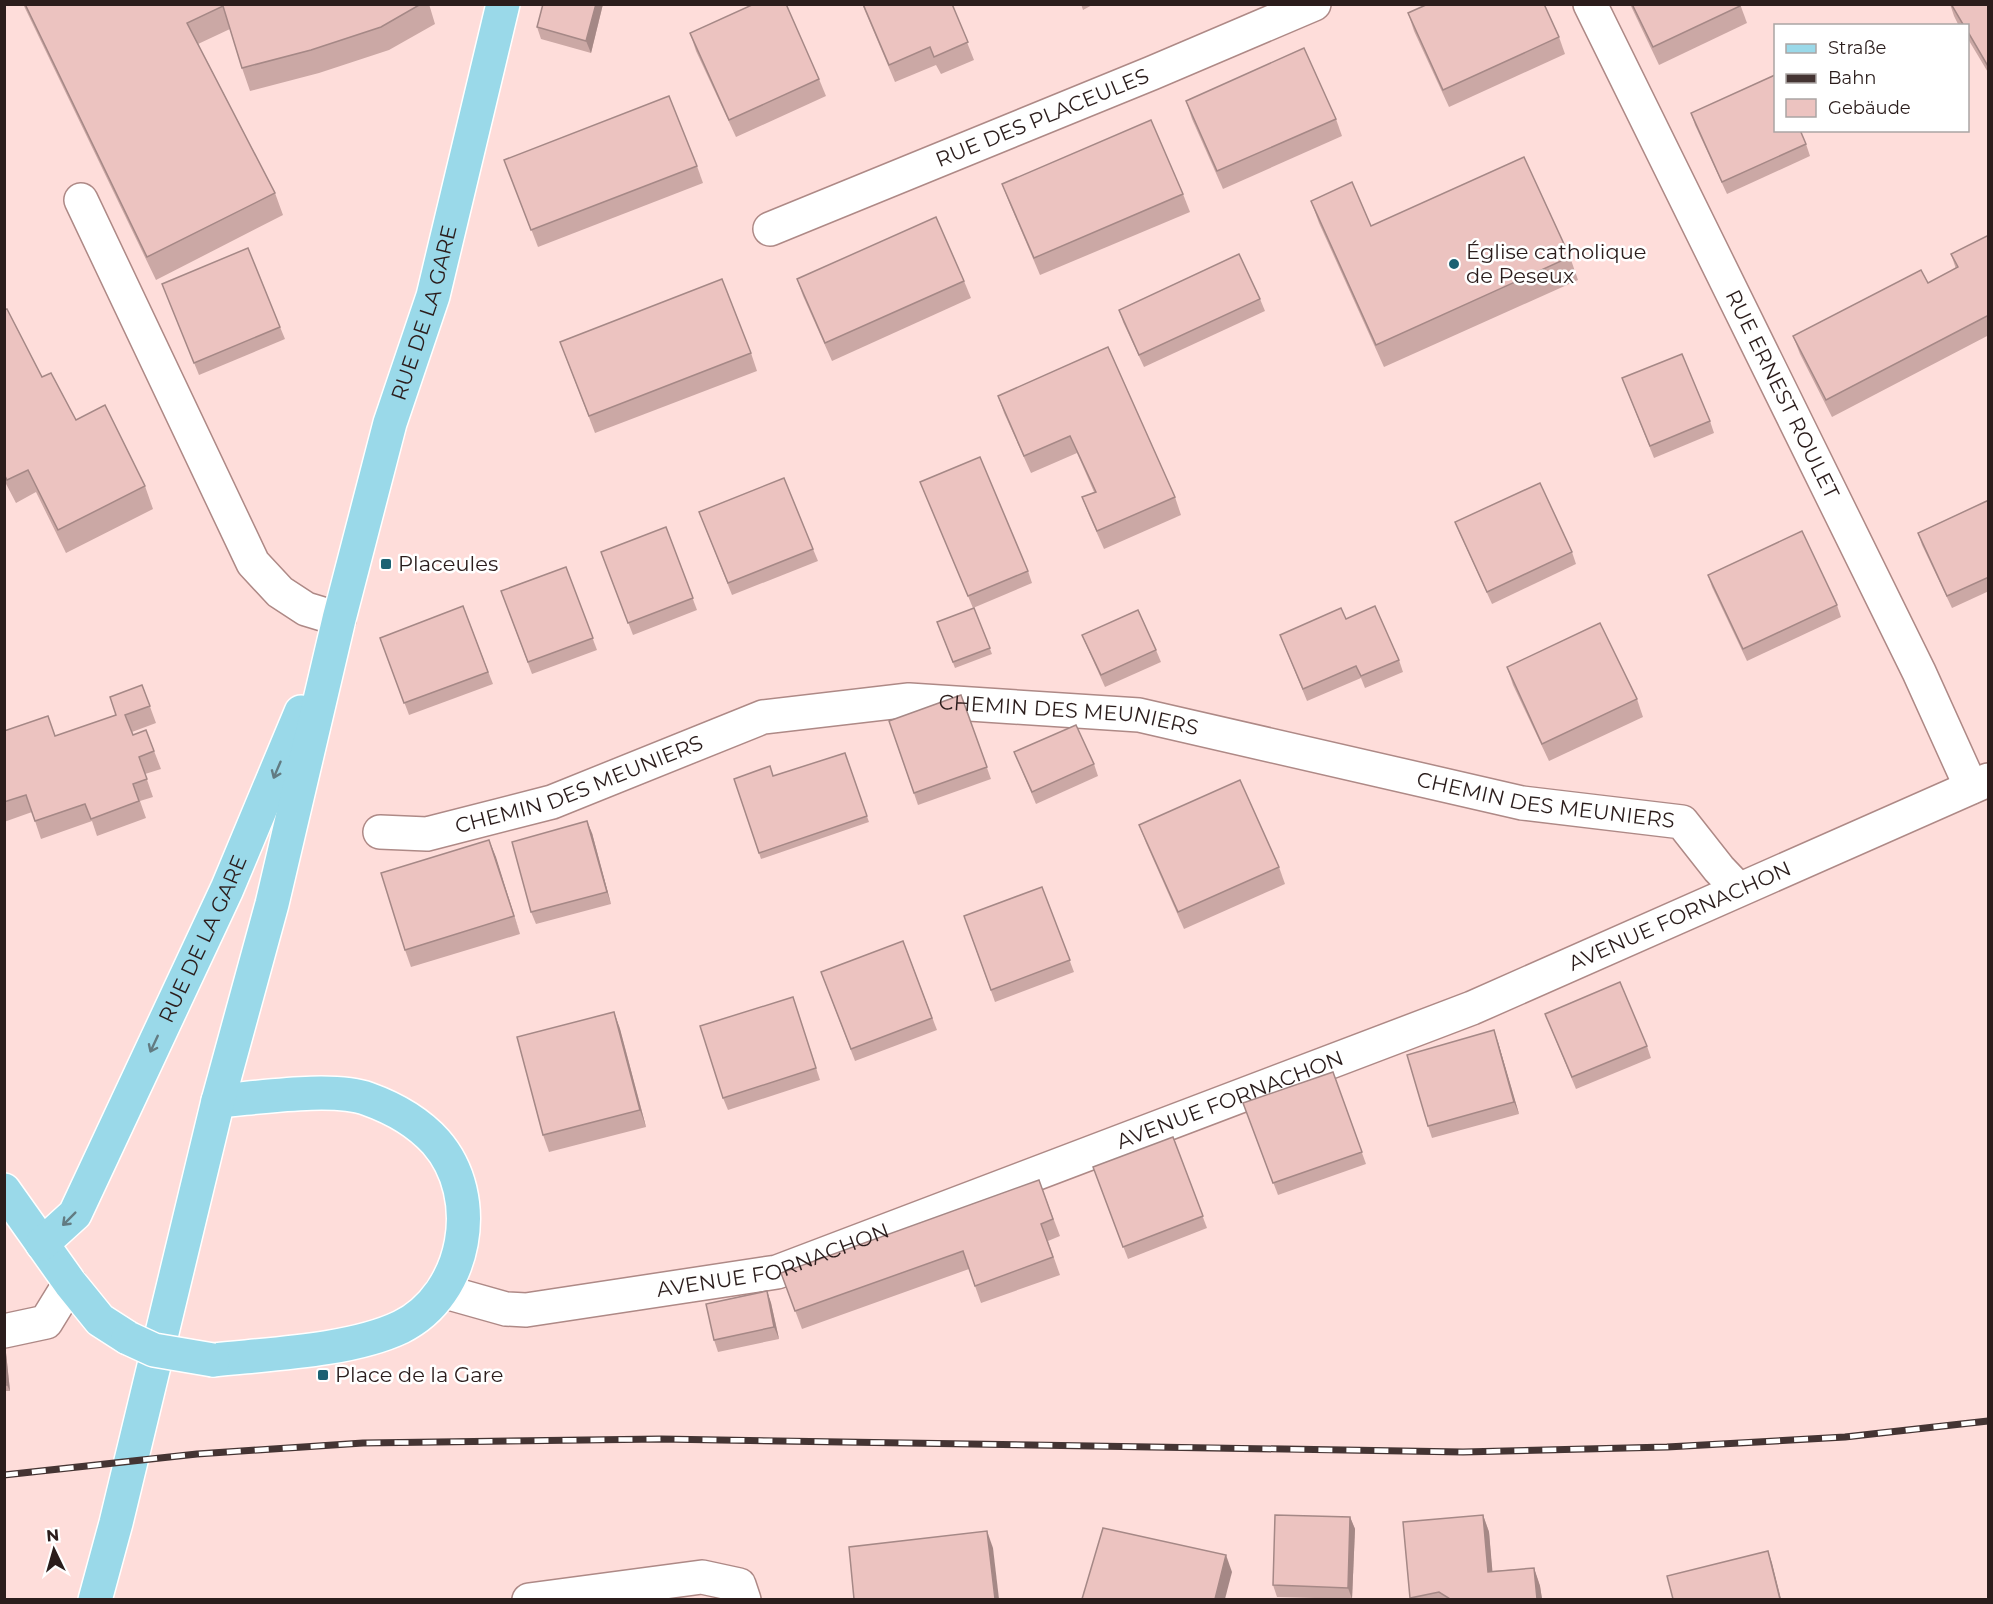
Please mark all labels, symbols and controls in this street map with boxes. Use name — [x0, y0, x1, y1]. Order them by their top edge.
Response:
legend — [1774, 24, 1969, 132]
text: Straße — [1828, 37, 1887, 59]
street label: RUE DES PLACEULES — [932, 63, 1152, 172]
text: Bahn — [1828, 67, 1877, 89]
text: Gebäude — [1828, 97, 1911, 119]
street label: RUE DE LA GARE — [386, 223, 462, 404]
place label: Église catholique de Peseux — [1466, 239, 1646, 288]
marker: Église catholique de Peseux — [1447, 257, 1461, 271]
street label: RUE ERNEST ROULET — [1721, 285, 1845, 503]
place label: Placeules — [398, 551, 498, 576]
marker: Placeules — [379, 557, 393, 571]
street label: CHEMIN DES MEUNIERS — [938, 689, 1201, 740]
street label: CHEMIN DES MEUNIERS — [452, 730, 706, 838]
one-way arrow — [270, 761, 282, 779]
street label: CHEMIN DES MEUNIERS — [1414, 766, 1676, 833]
street label: RUE DE LA GARE — [153, 851, 252, 1027]
street label: AVENUE FORNACHON — [1565, 856, 1795, 976]
one-way arrow — [148, 1035, 160, 1053]
street label: AVENUE FORNACHON — [1113, 1045, 1347, 1154]
one-way arrow — [61, 1211, 76, 1226]
street label: AVENUE FORNACHON — [655, 1218, 892, 1302]
place label: Place de la Gare — [335, 1362, 503, 1387]
marker: Place de la Gare — [316, 1368, 330, 1382]
north arrow — [24, 1520, 84, 1580]
text: N — [45, 1526, 60, 1546]

